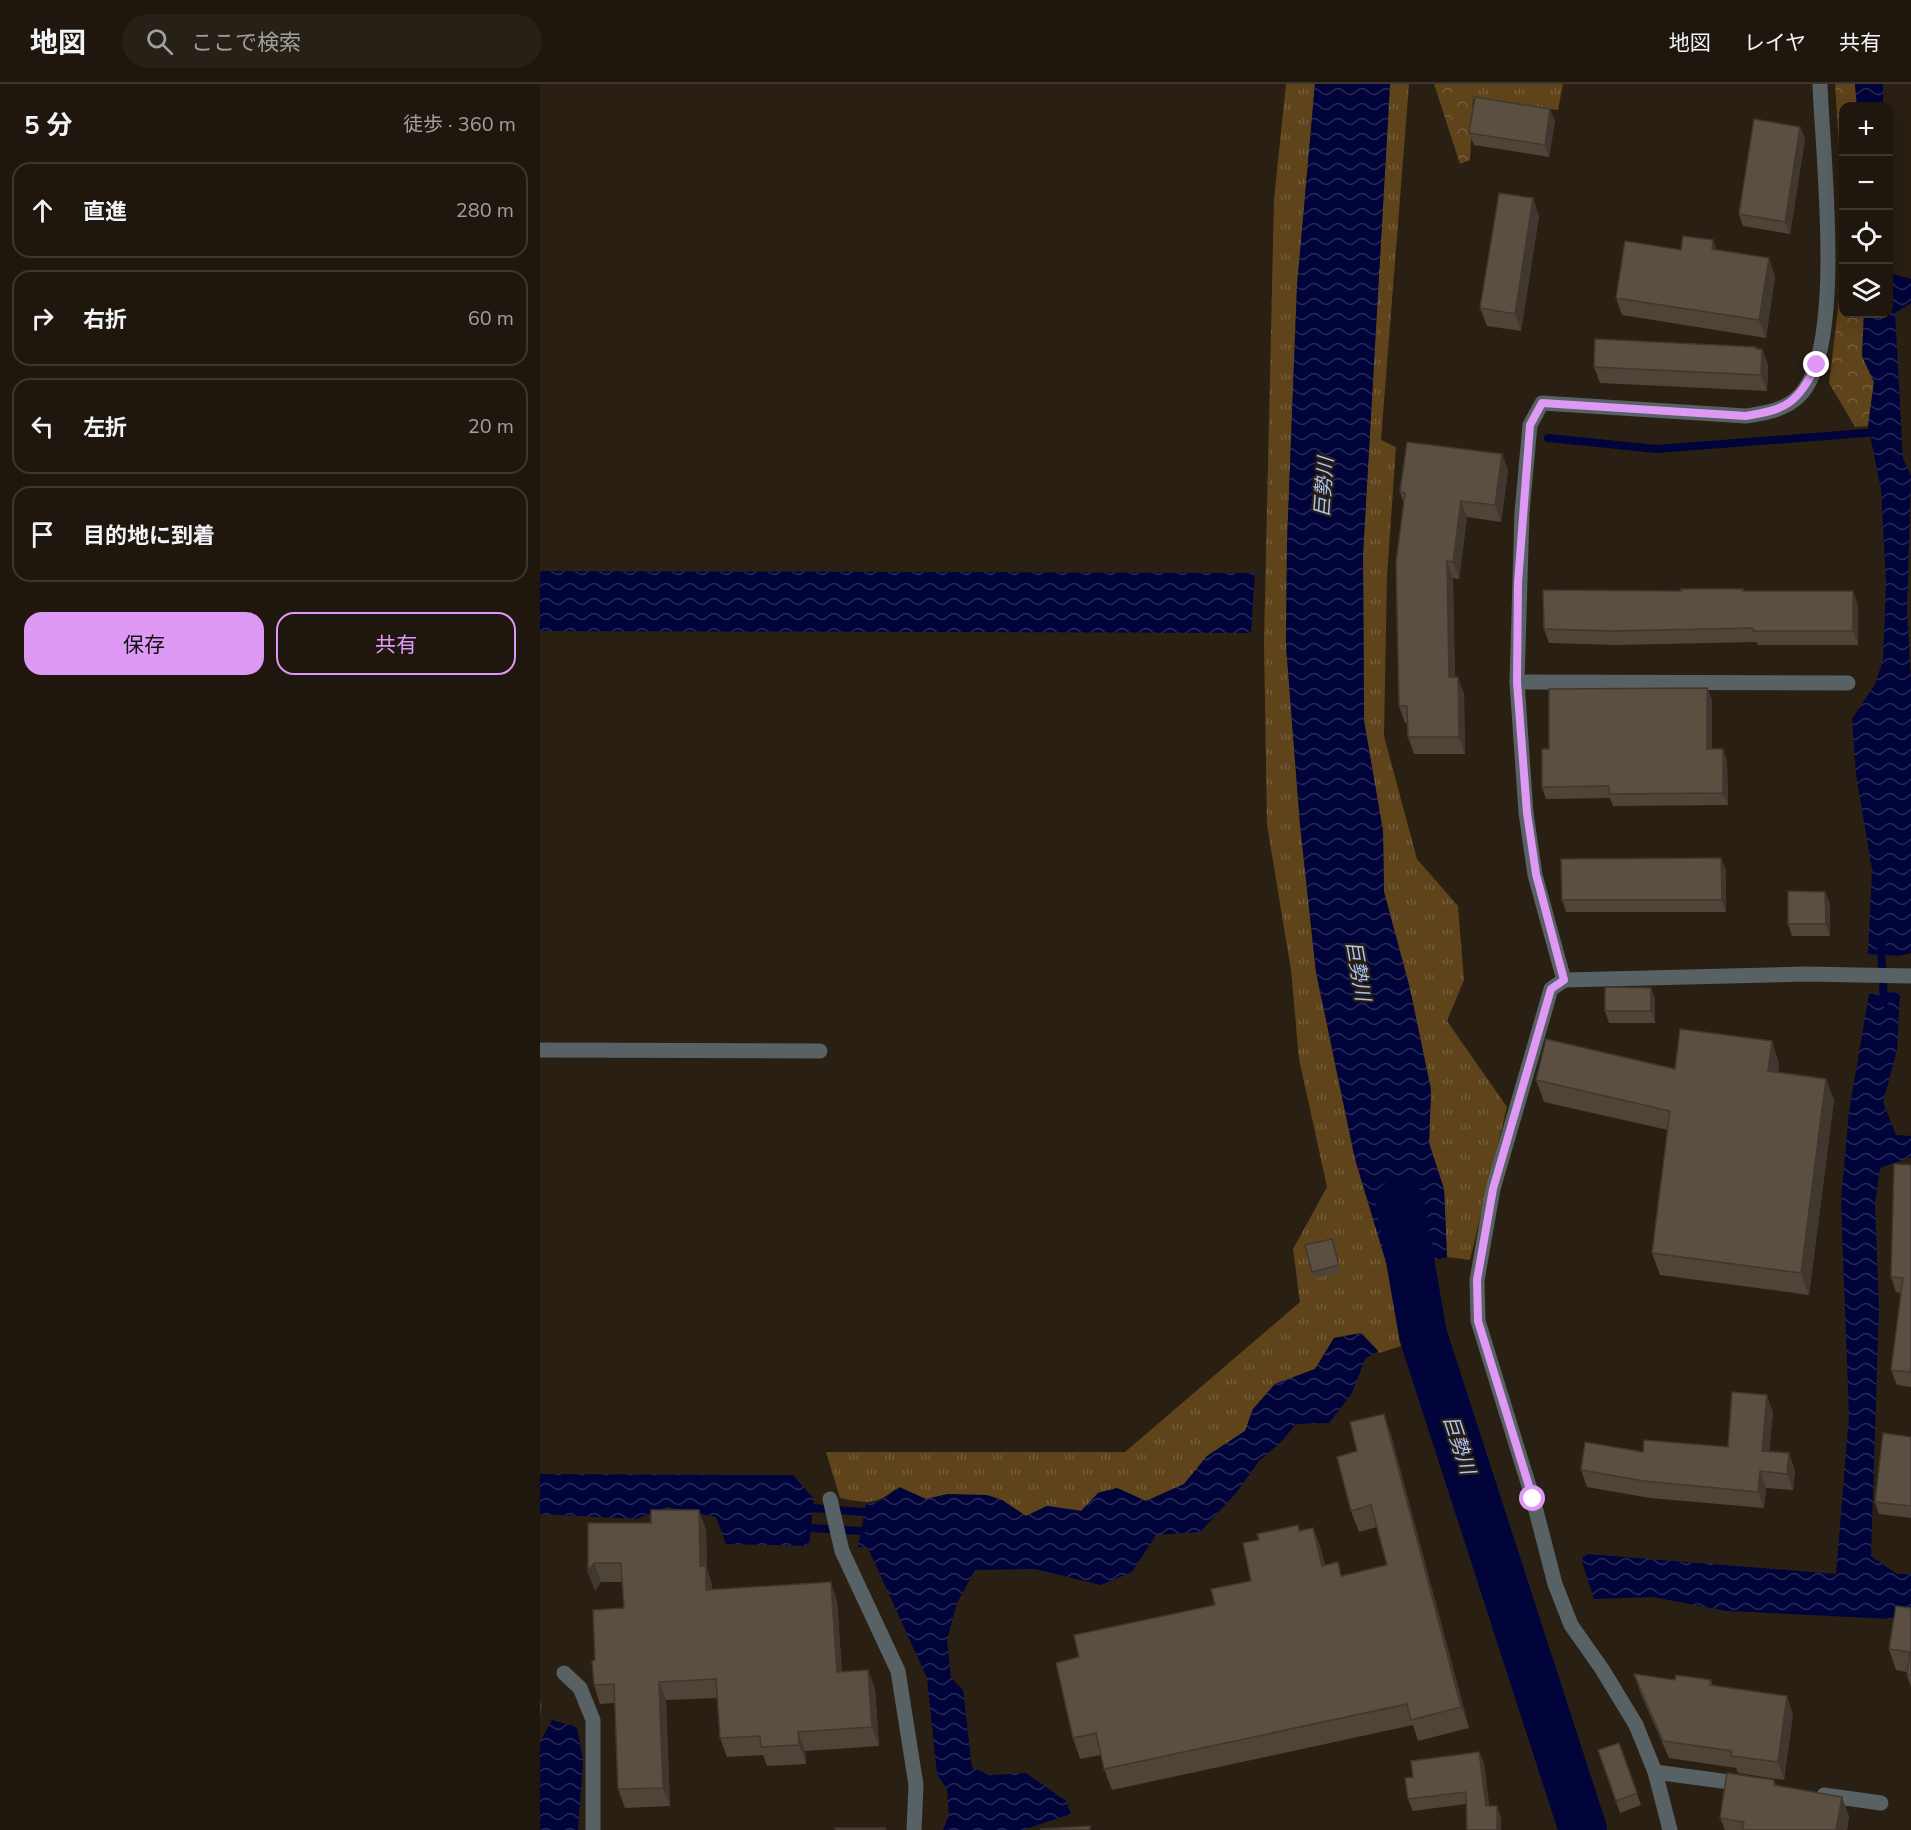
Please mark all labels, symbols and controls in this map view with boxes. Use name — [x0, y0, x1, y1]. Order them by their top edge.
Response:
search box — [122, 14, 542, 68]
text: 地図 — [30, 24, 86, 62]
icon: search — [143, 25, 176, 58]
text: ここで検索 — [191, 28, 301, 58]
text: 地図 — [1669, 29, 1711, 57]
text: レイヤ — [1744, 29, 1806, 57]
text: 共有 — [1839, 29, 1881, 57]
map controls — [1839, 102, 1893, 318]
button: + — [1839, 102, 1893, 156]
text: 5 分 — [24, 108, 73, 143]
text: 徒歩 · 360 m — [403, 111, 516, 138]
button: − — [1839, 156, 1893, 210]
icon: ahead — [26, 194, 59, 227]
text: 直進 — [83, 197, 127, 227]
text: 280 m — [456, 197, 514, 224]
button: locate — [1839, 210, 1893, 264]
button: layers — [1839, 264, 1893, 318]
icon: right — [26, 302, 59, 335]
text: 右折 — [83, 305, 127, 335]
text: 60 m — [468, 305, 514, 332]
route end — [1803, 351, 1829, 377]
icon: left — [26, 410, 59, 443]
text: 左折 — [83, 413, 127, 443]
text: 20 m — [468, 413, 514, 440]
water label: 巨勢川 — [1308, 454, 1340, 518]
icon: arrive — [26, 518, 59, 551]
text: 目的地に到着 — [83, 521, 215, 551]
button: 保存 — [24, 612, 264, 675]
button: 共有 — [276, 612, 516, 675]
water label: 巨勢川 — [1339, 939, 1377, 1005]
water label: 巨勢川 — [1437, 1412, 1482, 1480]
route start — [1519, 1485, 1545, 1511]

